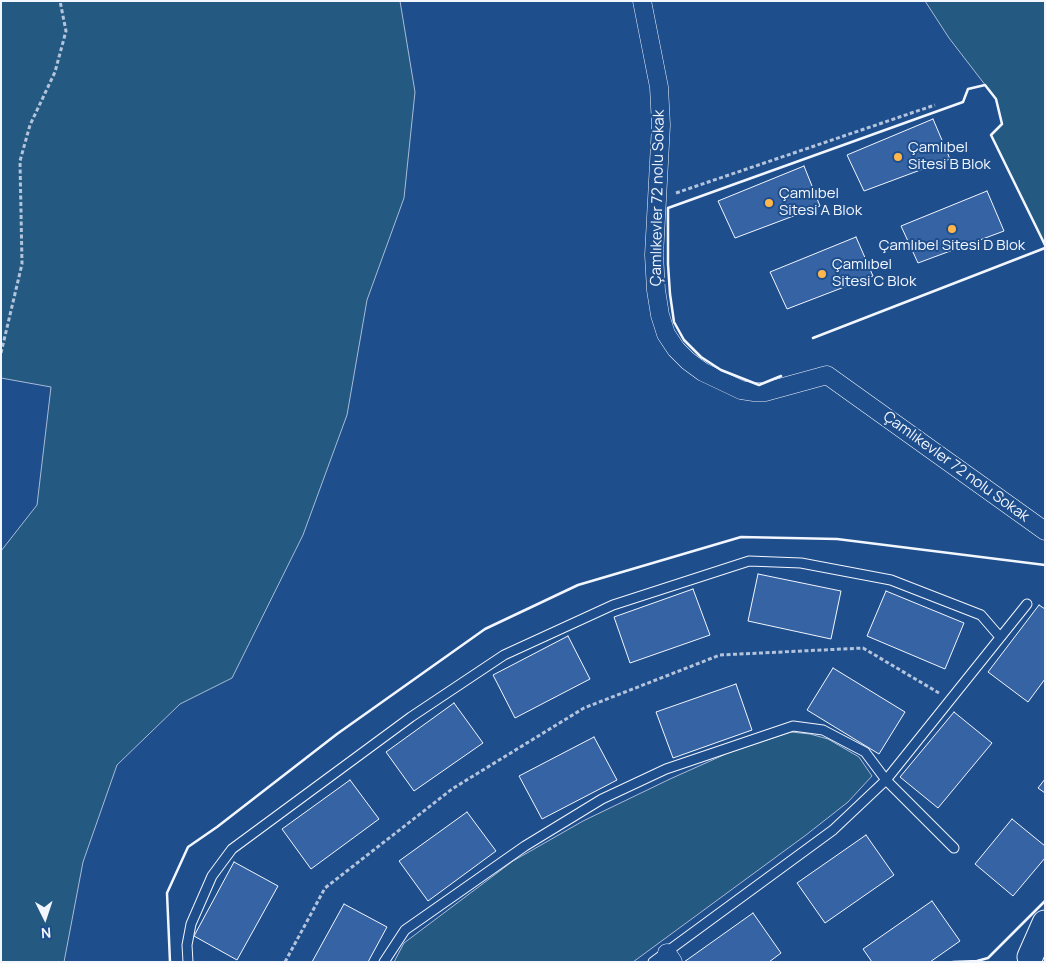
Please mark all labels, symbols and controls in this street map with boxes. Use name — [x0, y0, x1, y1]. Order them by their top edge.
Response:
street label: Çamlıkevler 72 nolu Sokak — [647, 110, 669, 286]
place label: Çamlıbel Sitesi B Blok — [908, 139, 991, 174]
marker: Çamlıbel Sitesi B Blok — [892, 151, 904, 163]
place label: Çamlıbel Sitesi A Blok — [779, 185, 862, 220]
marker: Çamlıbel Sitesi A Blok — [763, 197, 775, 209]
marker: Çamlıbel Sitesi D Blok — [946, 223, 958, 235]
place label: Çamlıbel Sitesi D Blok — [879, 237, 1025, 255]
place label: Çamlıbel Sitesi C Blok — [832, 256, 916, 291]
marker: Çamlıbel Sitesi C Blok — [816, 268, 828, 280]
street label: Çamlıkevler 72 nolu Sokak — [879, 408, 1033, 526]
north arrow — [20, 893, 70, 943]
text: N — [40, 924, 52, 943]

